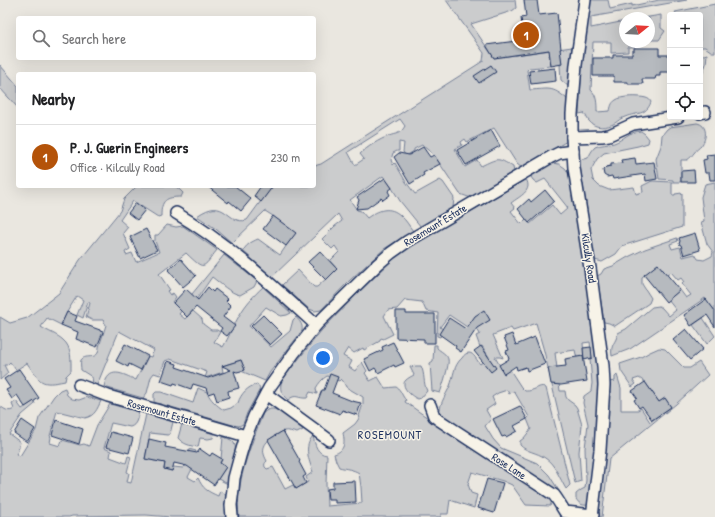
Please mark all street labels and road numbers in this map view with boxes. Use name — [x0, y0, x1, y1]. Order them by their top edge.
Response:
street label: Rosemount Estate — [401, 200, 470, 249]
street label: Kilcully Road — [578, 232, 600, 284]
street label: Rosemount Estate — [126, 395, 199, 429]
street label: Rose Lane — [489, 450, 529, 483]

